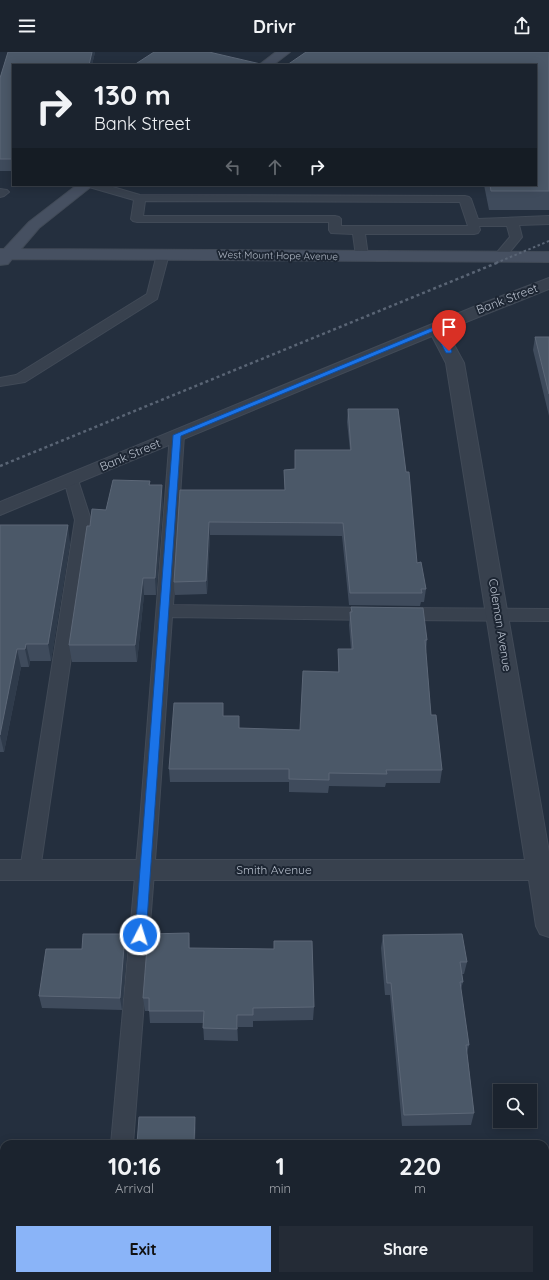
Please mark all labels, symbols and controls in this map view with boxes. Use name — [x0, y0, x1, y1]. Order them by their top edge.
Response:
icon: menu — [16, 15, 38, 37]
text: Drivr — [253, 15, 296, 38]
icon: share — [511, 15, 533, 37]
text: 130 m — [94, 77, 171, 112]
icon: right — [28, 80, 80, 132]
text: Bank Street — [94, 112, 191, 135]
icon: left — [222, 156, 244, 178]
icon: ahead — [264, 156, 286, 178]
icon: right — [306, 156, 328, 178]
street label: West Mount Hope Avenue — [218, 248, 338, 263]
street label: Bank Street — [474, 280, 540, 317]
pin — [432, 310, 466, 351]
icon: arrive — [438, 316, 460, 338]
street label: Bank Street — [97, 435, 162, 474]
street label: Coleman Avenue — [486, 577, 515, 673]
street label: Smith Avenue — [236, 862, 312, 877]
position arrow — [119, 914, 161, 956]
map controls — [493, 1084, 537, 1128]
button: search — [493, 1084, 537, 1128]
text: 10:16 — [108, 1151, 161, 1181]
text: 1 — [275, 1151, 285, 1181]
text: 220 — [399, 1151, 441, 1181]
text: Arrival — [115, 1180, 154, 1196]
text: min — [269, 1180, 291, 1196]
text: m — [414, 1180, 426, 1196]
button: Exit — [16, 1226, 271, 1272]
button: Share — [279, 1226, 533, 1272]

